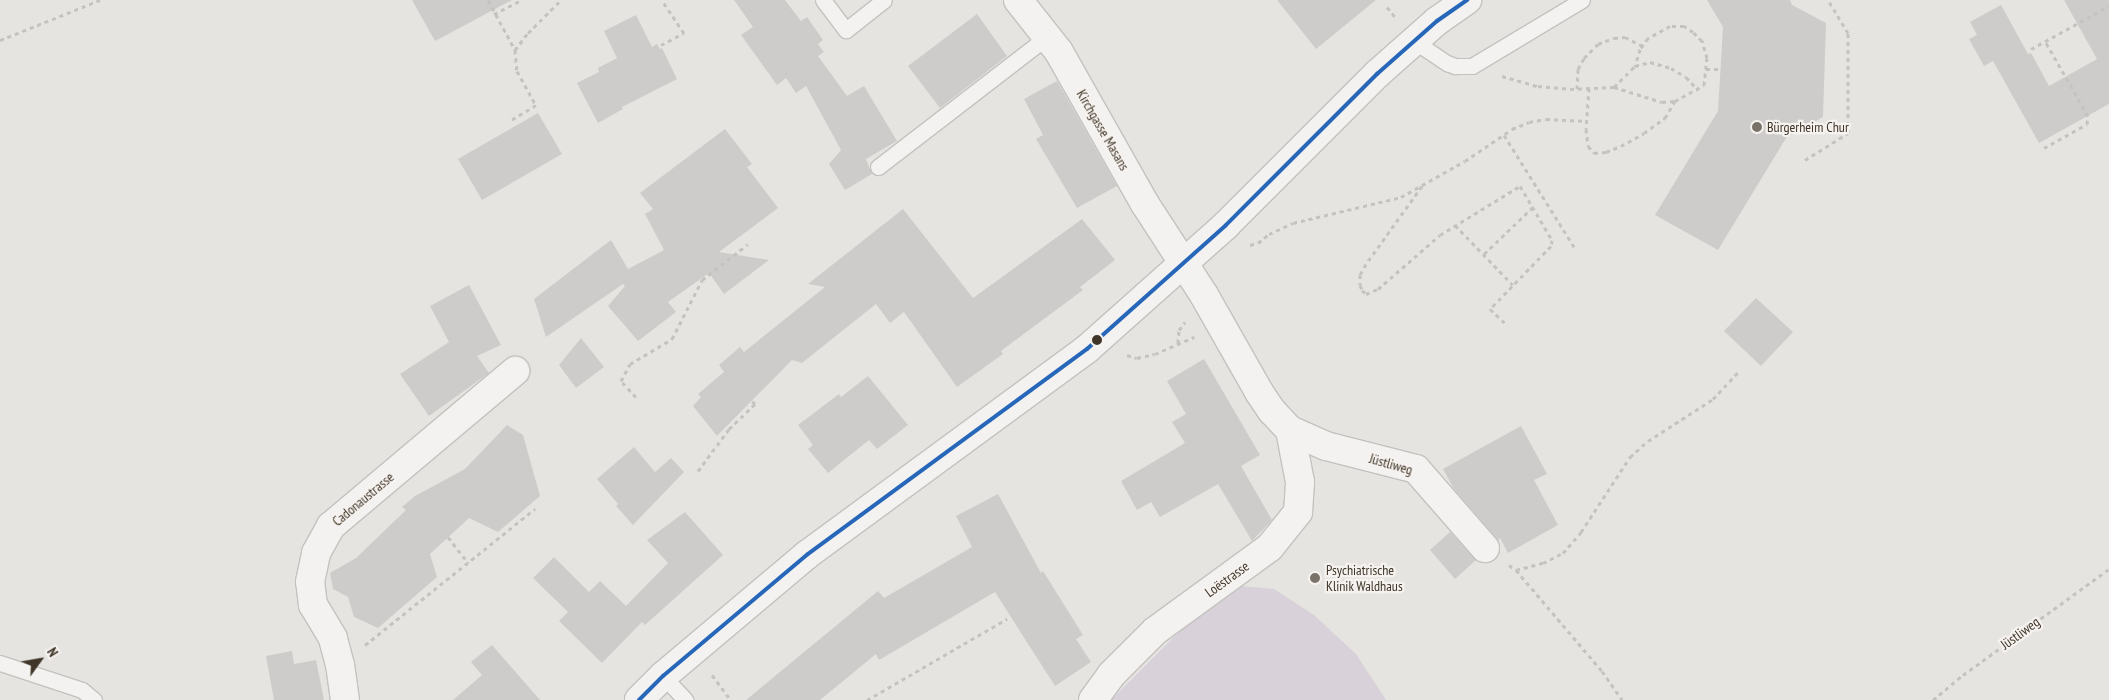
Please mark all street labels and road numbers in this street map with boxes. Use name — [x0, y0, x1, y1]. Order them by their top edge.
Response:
street label: Kirchgasse Masans — [1073, 87, 1133, 173]
street label: Jüstliweg — [1367, 450, 1415, 478]
street label: Cadonaustrasse — [329, 468, 397, 530]
street label: Loëstrasse — [1202, 557, 1252, 601]
street label: Jüstliweg — [1997, 613, 2043, 653]

